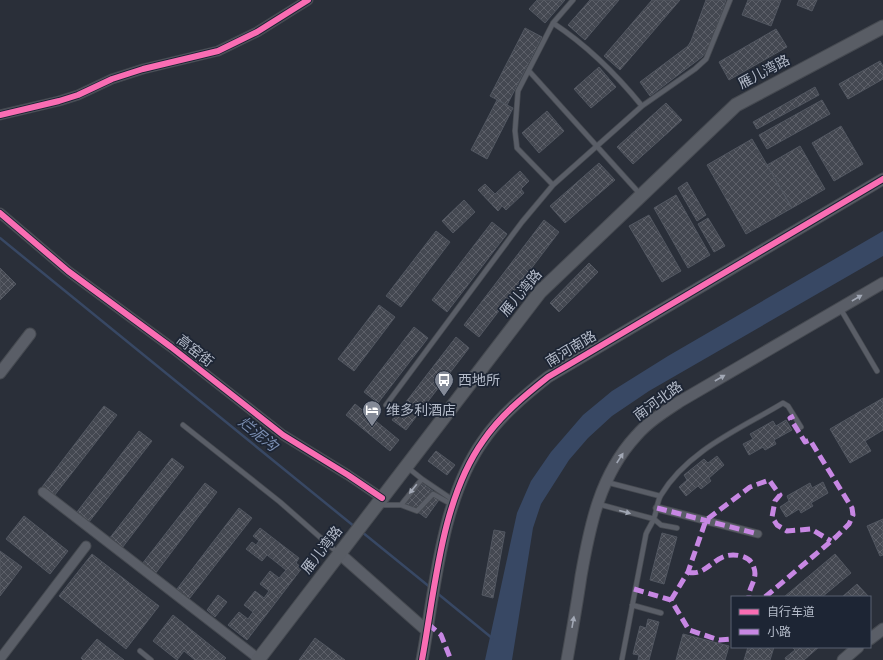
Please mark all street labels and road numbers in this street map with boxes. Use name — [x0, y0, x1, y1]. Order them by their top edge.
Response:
street label: 雁儿湾路 — [735, 50, 793, 94]
street label: 雁儿湾路 — [496, 265, 546, 321]
street label: 南河南路 — [542, 326, 600, 372]
street label: 高窑街 — [173, 331, 217, 371]
street label: 南河北路 — [630, 377, 686, 425]
street label: 雁儿湾路 — [297, 522, 347, 578]

